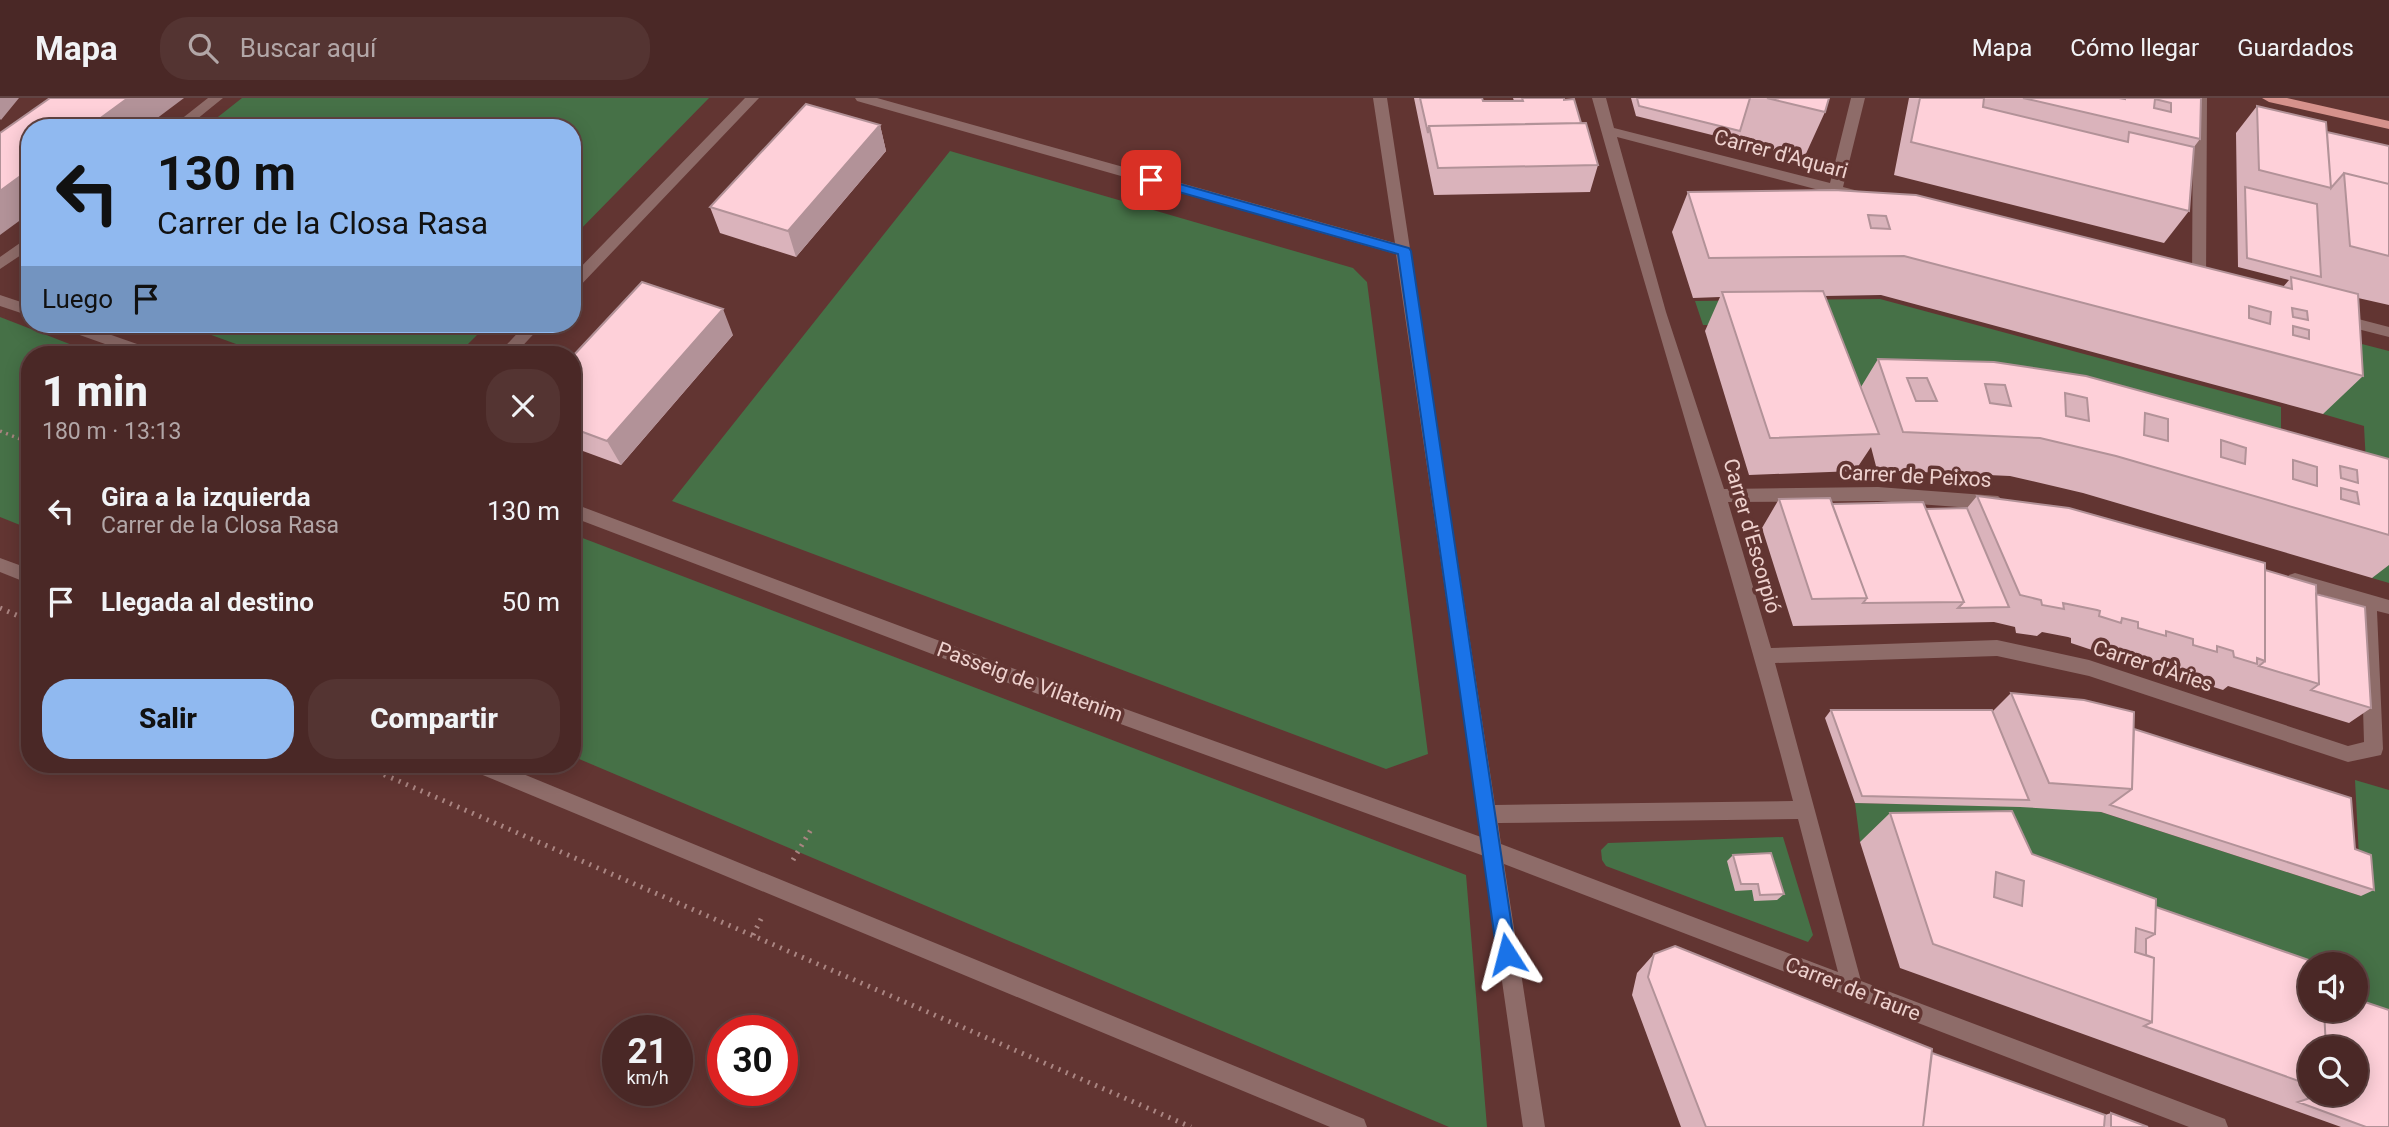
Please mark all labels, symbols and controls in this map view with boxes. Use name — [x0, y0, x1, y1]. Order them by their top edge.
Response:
search box — [160, 17, 650, 80]
text: Mapa — [35, 29, 118, 68]
icon: search — [184, 29, 222, 67]
text: Buscar aquí — [240, 33, 376, 63]
text: Mapa — [1972, 34, 2032, 62]
text: Cómo llegar — [2070, 34, 2199, 62]
text: Guardados — [2237, 34, 2354, 62]
street label: Carrer d'Aquari — [1711, 125, 1851, 183]
text: 130 m — [157, 145, 296, 202]
icon: left — [42, 147, 133, 238]
pin — [1121, 150, 1181, 210]
icon: arrive — [1132, 161, 1170, 199]
text: Carrer de la Closa Rasa — [157, 204, 488, 242]
icon: arrive — [127, 280, 165, 318]
text: Luego — [42, 284, 113, 314]
text: 1 min — [42, 367, 148, 416]
button: close — [486, 369, 560, 443]
text: 180 m · 13:13 — [42, 418, 181, 445]
street label: Carrer d'Escorpió — [1718, 456, 1786, 616]
street label: Carrer de Peixos — [1838, 460, 1992, 492]
text: Gira a la izquierda — [101, 482, 311, 512]
icon: left — [42, 492, 80, 530]
text: 130 m — [487, 496, 560, 526]
text: Carrer de la Closa Rasa — [101, 512, 339, 539]
icon: arrive — [42, 583, 80, 621]
text: Llegada al destino — [101, 587, 314, 617]
text: 50 m — [502, 587, 560, 617]
street label: Carrer d'Àries — [2090, 635, 2216, 697]
street label: Passeig de Vilatenim — [934, 637, 1126, 727]
button: Salir — [42, 679, 294, 759]
button: Compartir — [308, 679, 560, 759]
position arrow — [1470, 917, 1544, 991]
street label: Carrer de Taure — [1782, 952, 1924, 1026]
map controls — [2298, 952, 2368, 1106]
button: sound — [2298, 952, 2368, 1022]
speed limit sign: 30 — [707, 1015, 798, 1106]
text: 21 — [627, 1031, 668, 1072]
button: search — [2298, 1036, 2368, 1106]
text: km/h — [626, 1067, 669, 1088]

